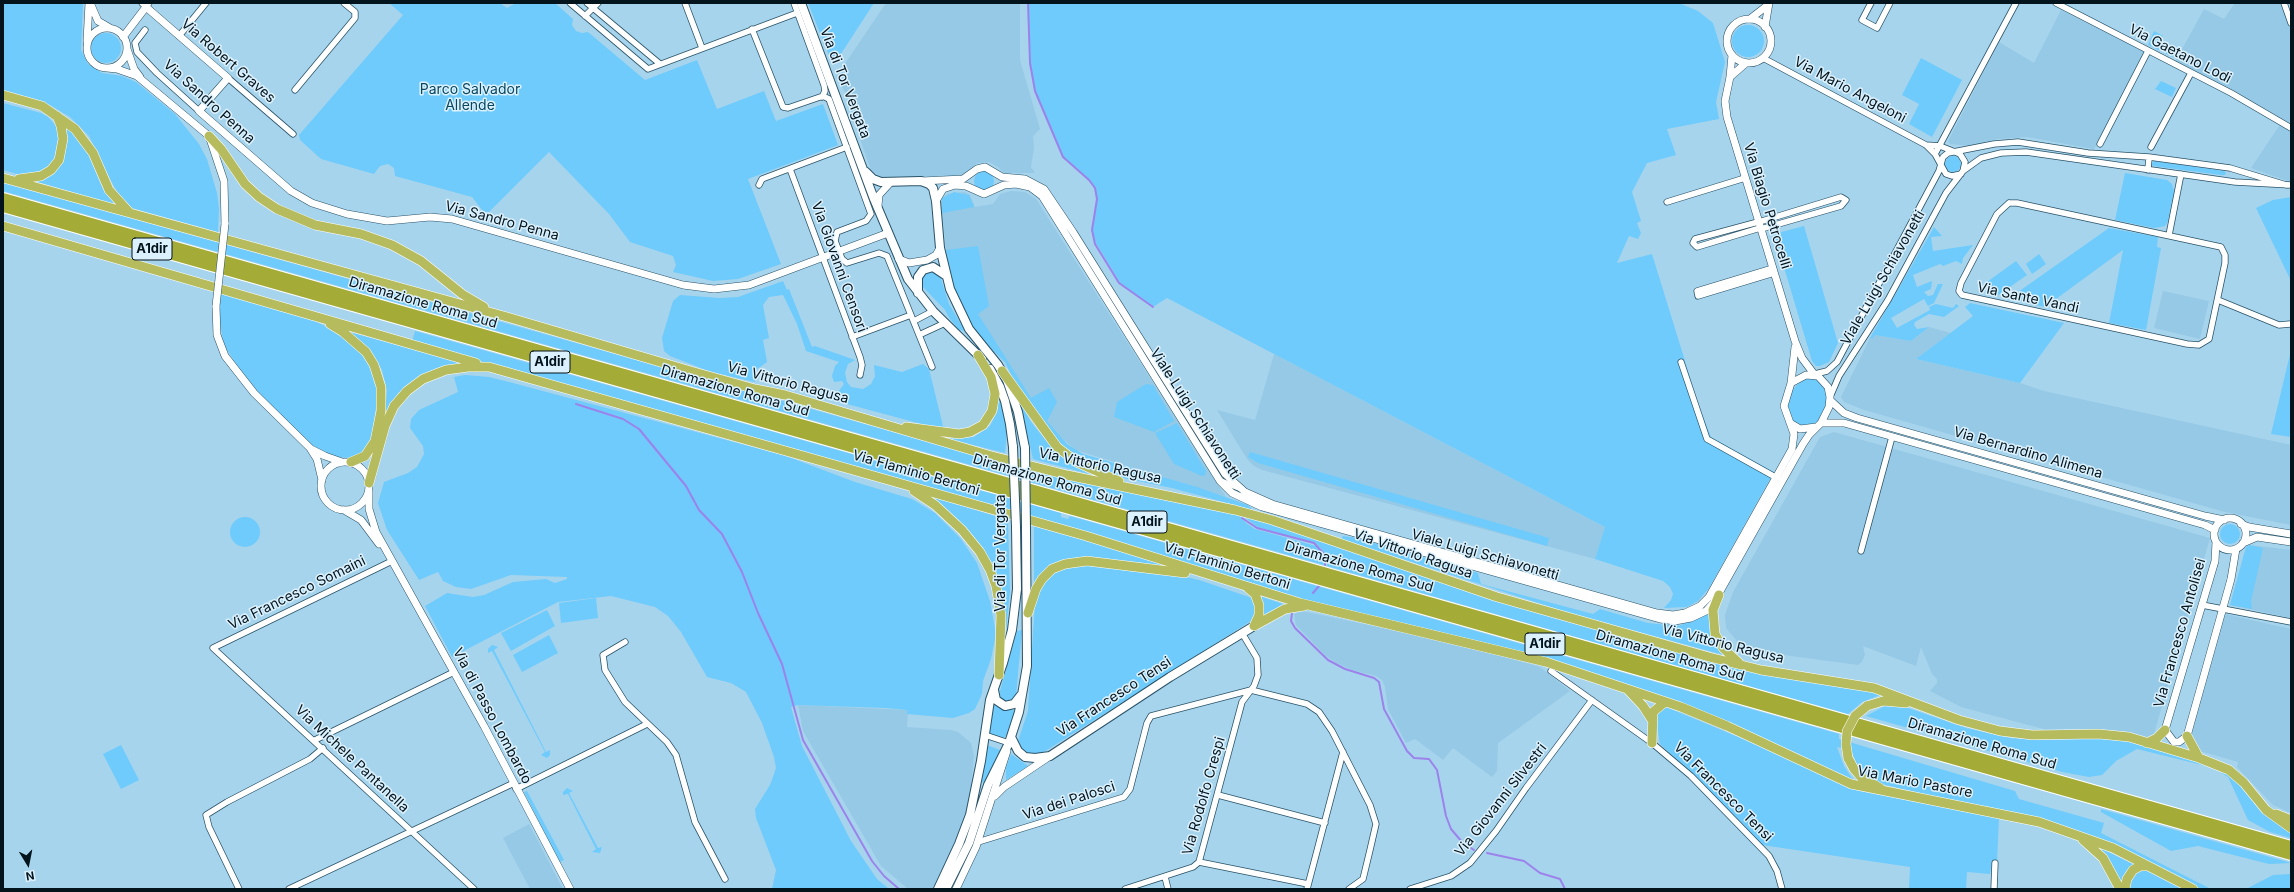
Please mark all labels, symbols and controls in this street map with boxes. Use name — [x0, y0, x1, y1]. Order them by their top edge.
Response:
street label: Via Robert Graves — [177, 16, 279, 106]
street label: Via Gaetano Lodi — [2126, 21, 2234, 87]
street label: Via di Tor Vergata — [816, 25, 874, 141]
street label: Via Mario Angeloni — [1791, 53, 1909, 127]
street label: Via Sandro Penna — [160, 57, 258, 147]
park label: Parco Salvador Allende — [420, 82, 520, 114]
street label: Via Biagio Petrocelli — [1740, 141, 1794, 271]
street label: Via Sandro Penna — [443, 198, 561, 244]
street label: Via Giovanni Censori — [808, 199, 870, 335]
street label: Viale Luigi Schiavonetti — [1838, 208, 1928, 348]
road number: A1dir — [132, 238, 172, 260]
street label: Diramazione Roma Sud — [347, 274, 499, 332]
street label: Via Sante Vandi — [1976, 279, 2080, 317]
street label: Viale Luigi Schiavonetti — [1146, 345, 1244, 483]
road number: A1dir — [530, 351, 570, 373]
street label: Via Vittorio Ragusa — [725, 359, 851, 407]
street label: Diramazione Roma Sud — [659, 362, 811, 420]
street label: Via Bernardino Alimena — [1951, 424, 2105, 482]
street label: Via Vittorio Ragusa — [1037, 445, 1163, 487]
street label: Via Flaminio Bertoni — [851, 447, 981, 499]
street label: Diramazione Roma Sud — [971, 451, 1123, 509]
street label: Via di Tor Vergata — [993, 494, 1009, 612]
road number: A1dir — [1127, 511, 1167, 533]
street label: Via Vittorio Ragusa — [1351, 526, 1475, 582]
street label: Viale Luigi Schiavonetti — [1409, 526, 1561, 584]
street label: Diramazione Roma Sud — [1283, 538, 1435, 596]
street label: Via Flaminio Bertoni — [1162, 539, 1292, 593]
street label: Via Francesco Somaini — [226, 552, 368, 634]
street label: Via Francesco Antolisei — [2151, 556, 2209, 710]
street label: Via Vittorio Ragusa — [1660, 621, 1786, 667]
street label: Diramazione Roma Sud — [1594, 627, 1746, 685]
road number: A1dir — [1525, 633, 1565, 655]
street label: Via di Passo Lombardo — [449, 645, 535, 787]
street label: Via Francesco Tensi — [1054, 654, 1174, 740]
street label: Via Michele Pantanella — [292, 702, 412, 816]
street label: Diramazione Roma Sud — [1906, 715, 2058, 773]
street label: Via Rodolfo Crespi — [1179, 735, 1229, 857]
street label: Via Francesco Tensi — [1670, 739, 1776, 845]
street label: Via Giovanni Silvestri — [1452, 740, 1550, 860]
street label: Via Mario Pastore — [1856, 763, 1974, 801]
street label: Via dei Palosci — [1021, 778, 1117, 824]
north arrow — [8, 844, 48, 884]
text: N — [25, 868, 35, 883]

